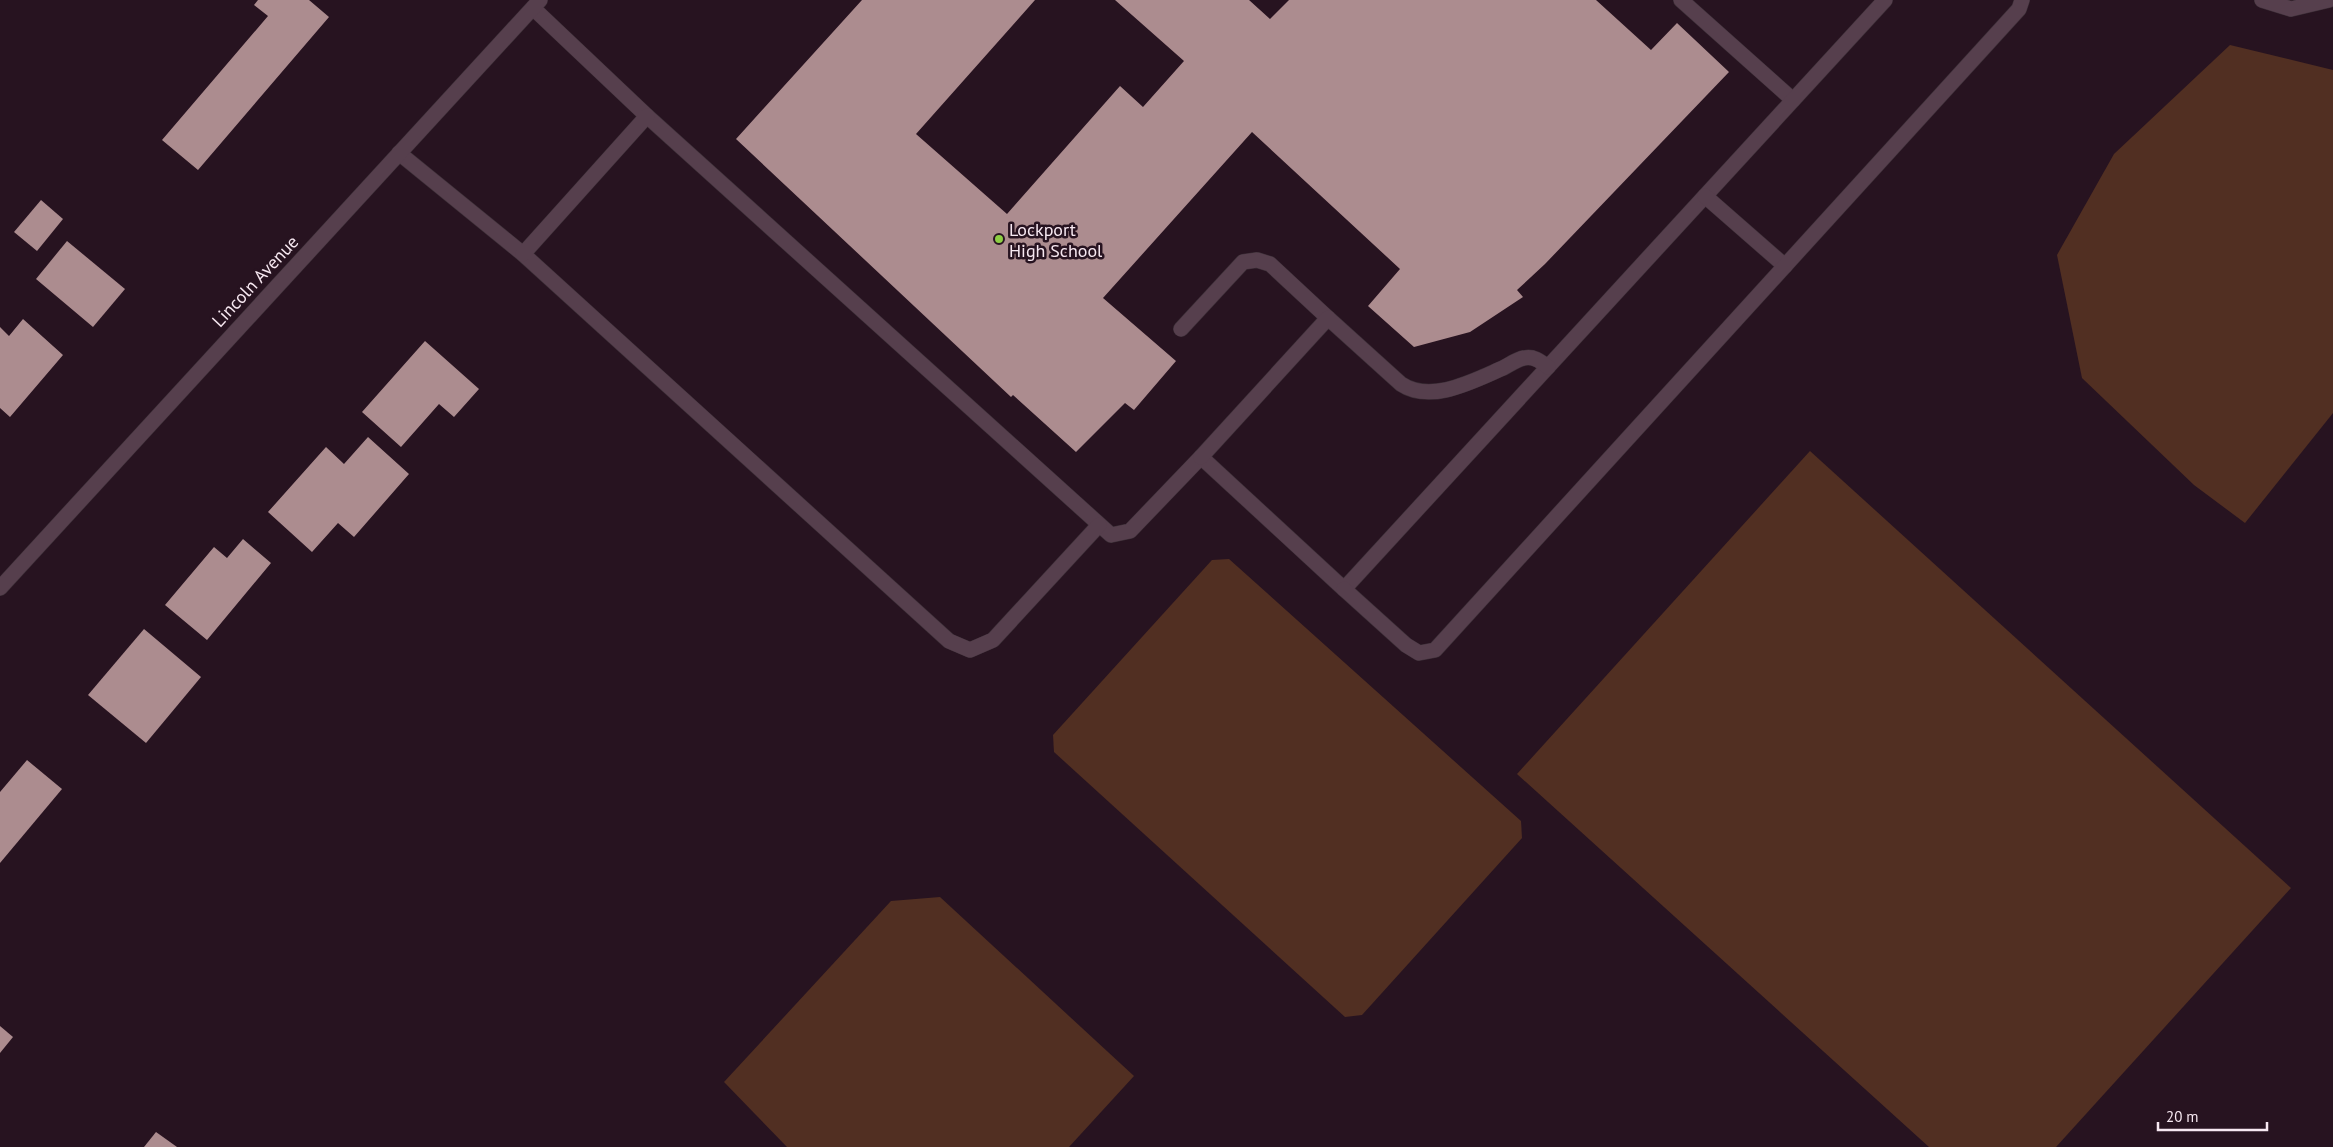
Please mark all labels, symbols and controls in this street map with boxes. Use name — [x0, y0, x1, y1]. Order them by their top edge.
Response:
place label: Lockport High School — [1009, 218, 1103, 262]
street label: Lincoln Avenue — [207, 230, 303, 332]
marker: Lockport High School — [993, 233, 1005, 245]
scale bar — [2158, 1100, 2267, 1132]
text: 20 m — [2166, 1107, 2199, 1126]

